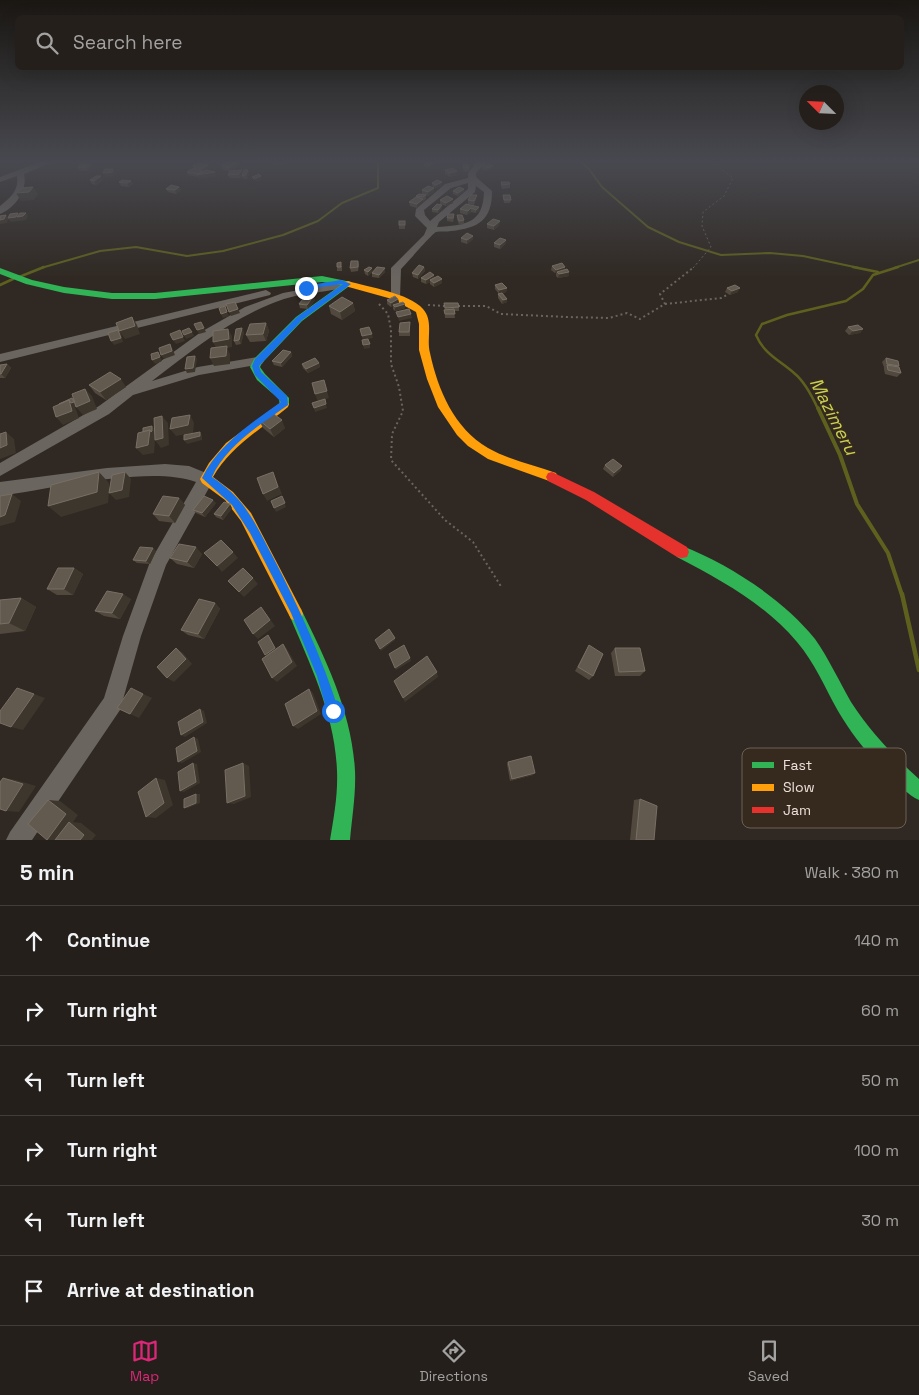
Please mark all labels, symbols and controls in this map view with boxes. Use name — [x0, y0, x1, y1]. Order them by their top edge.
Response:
search box — [15, 15, 904, 70]
icon: search — [33, 29, 61, 57]
text: Search here — [73, 30, 183, 55]
north arrow — [799, 85, 844, 130]
route end — [295, 277, 318, 300]
water label: Mazimeru — [805, 374, 864, 459]
route start — [322, 700, 345, 723]
legend — [742, 748, 906, 828]
text: Fast — [783, 756, 812, 774]
text: Slow — [783, 778, 815, 796]
text: Jam — [783, 801, 811, 819]
text: 5 min — [20, 859, 74, 886]
text: Walk · 380 m — [804, 862, 899, 883]
icon: ahead — [20, 927, 48, 955]
text: Continue — [67, 928, 150, 953]
text: 140 m — [854, 930, 899, 951]
icon: right — [20, 997, 48, 1025]
text: Turn right — [67, 998, 157, 1023]
text: 60 m — [861, 1000, 899, 1021]
icon: left — [20, 1067, 48, 1095]
text: Turn left — [67, 1068, 145, 1093]
text: 50 m — [861, 1070, 899, 1091]
icon: right — [20, 1137, 48, 1165]
text: Turn right — [67, 1138, 157, 1163]
text: 100 m — [854, 1140, 899, 1161]
icon: left — [20, 1207, 48, 1235]
text: Turn left — [67, 1208, 145, 1233]
text: 30 m — [861, 1210, 899, 1231]
icon: arrive — [20, 1277, 48, 1305]
text: Arrive at destination — [67, 1278, 255, 1303]
tab: Map — [130, 1337, 159, 1385]
tab: Directions — [419, 1337, 488, 1385]
tab: Saved — [748, 1337, 789, 1385]

